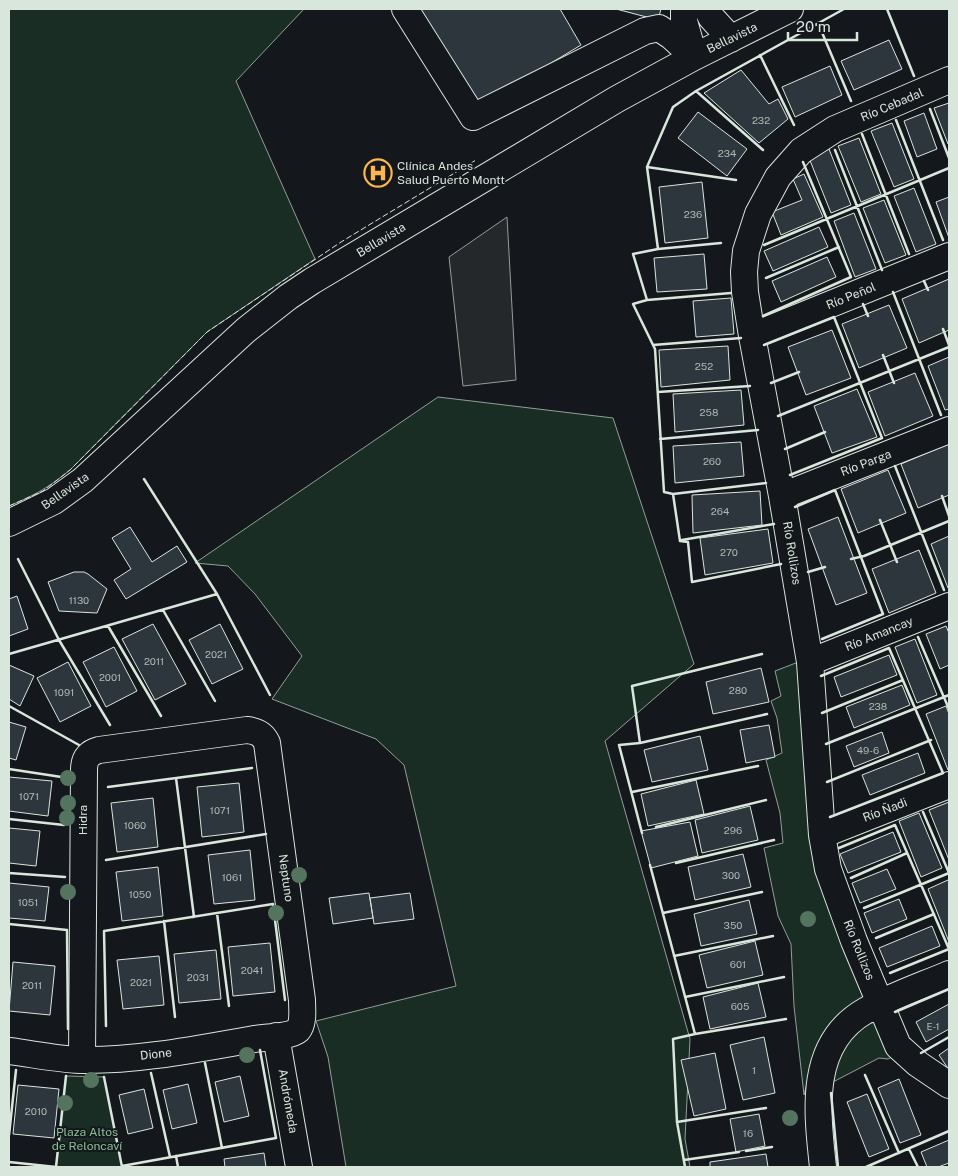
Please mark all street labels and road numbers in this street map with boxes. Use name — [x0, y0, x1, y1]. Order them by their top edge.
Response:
street label: Bellavista — [704, 20, 760, 56]
street label: Río Cebadal — [859, 85, 926, 124]
street label: Bellavista — [354, 220, 408, 260]
street label: Río Peñol — [824, 280, 878, 312]
street label: Río Parga — [839, 447, 893, 479]
street label: Bellavista — [39, 470, 91, 512]
street label: Río Rollizos — [780, 520, 804, 586]
street label: Río Amancay — [843, 614, 916, 654]
street label: Río Ñadi — [861, 795, 909, 825]
street label: Hidra — [76, 805, 90, 835]
street label: Neptuno — [276, 853, 296, 903]
street label: Río Rollizos — [841, 918, 877, 982]
street label: Dione — [139, 1045, 173, 1063]
street label: Andrómeda — [275, 1068, 301, 1134]

